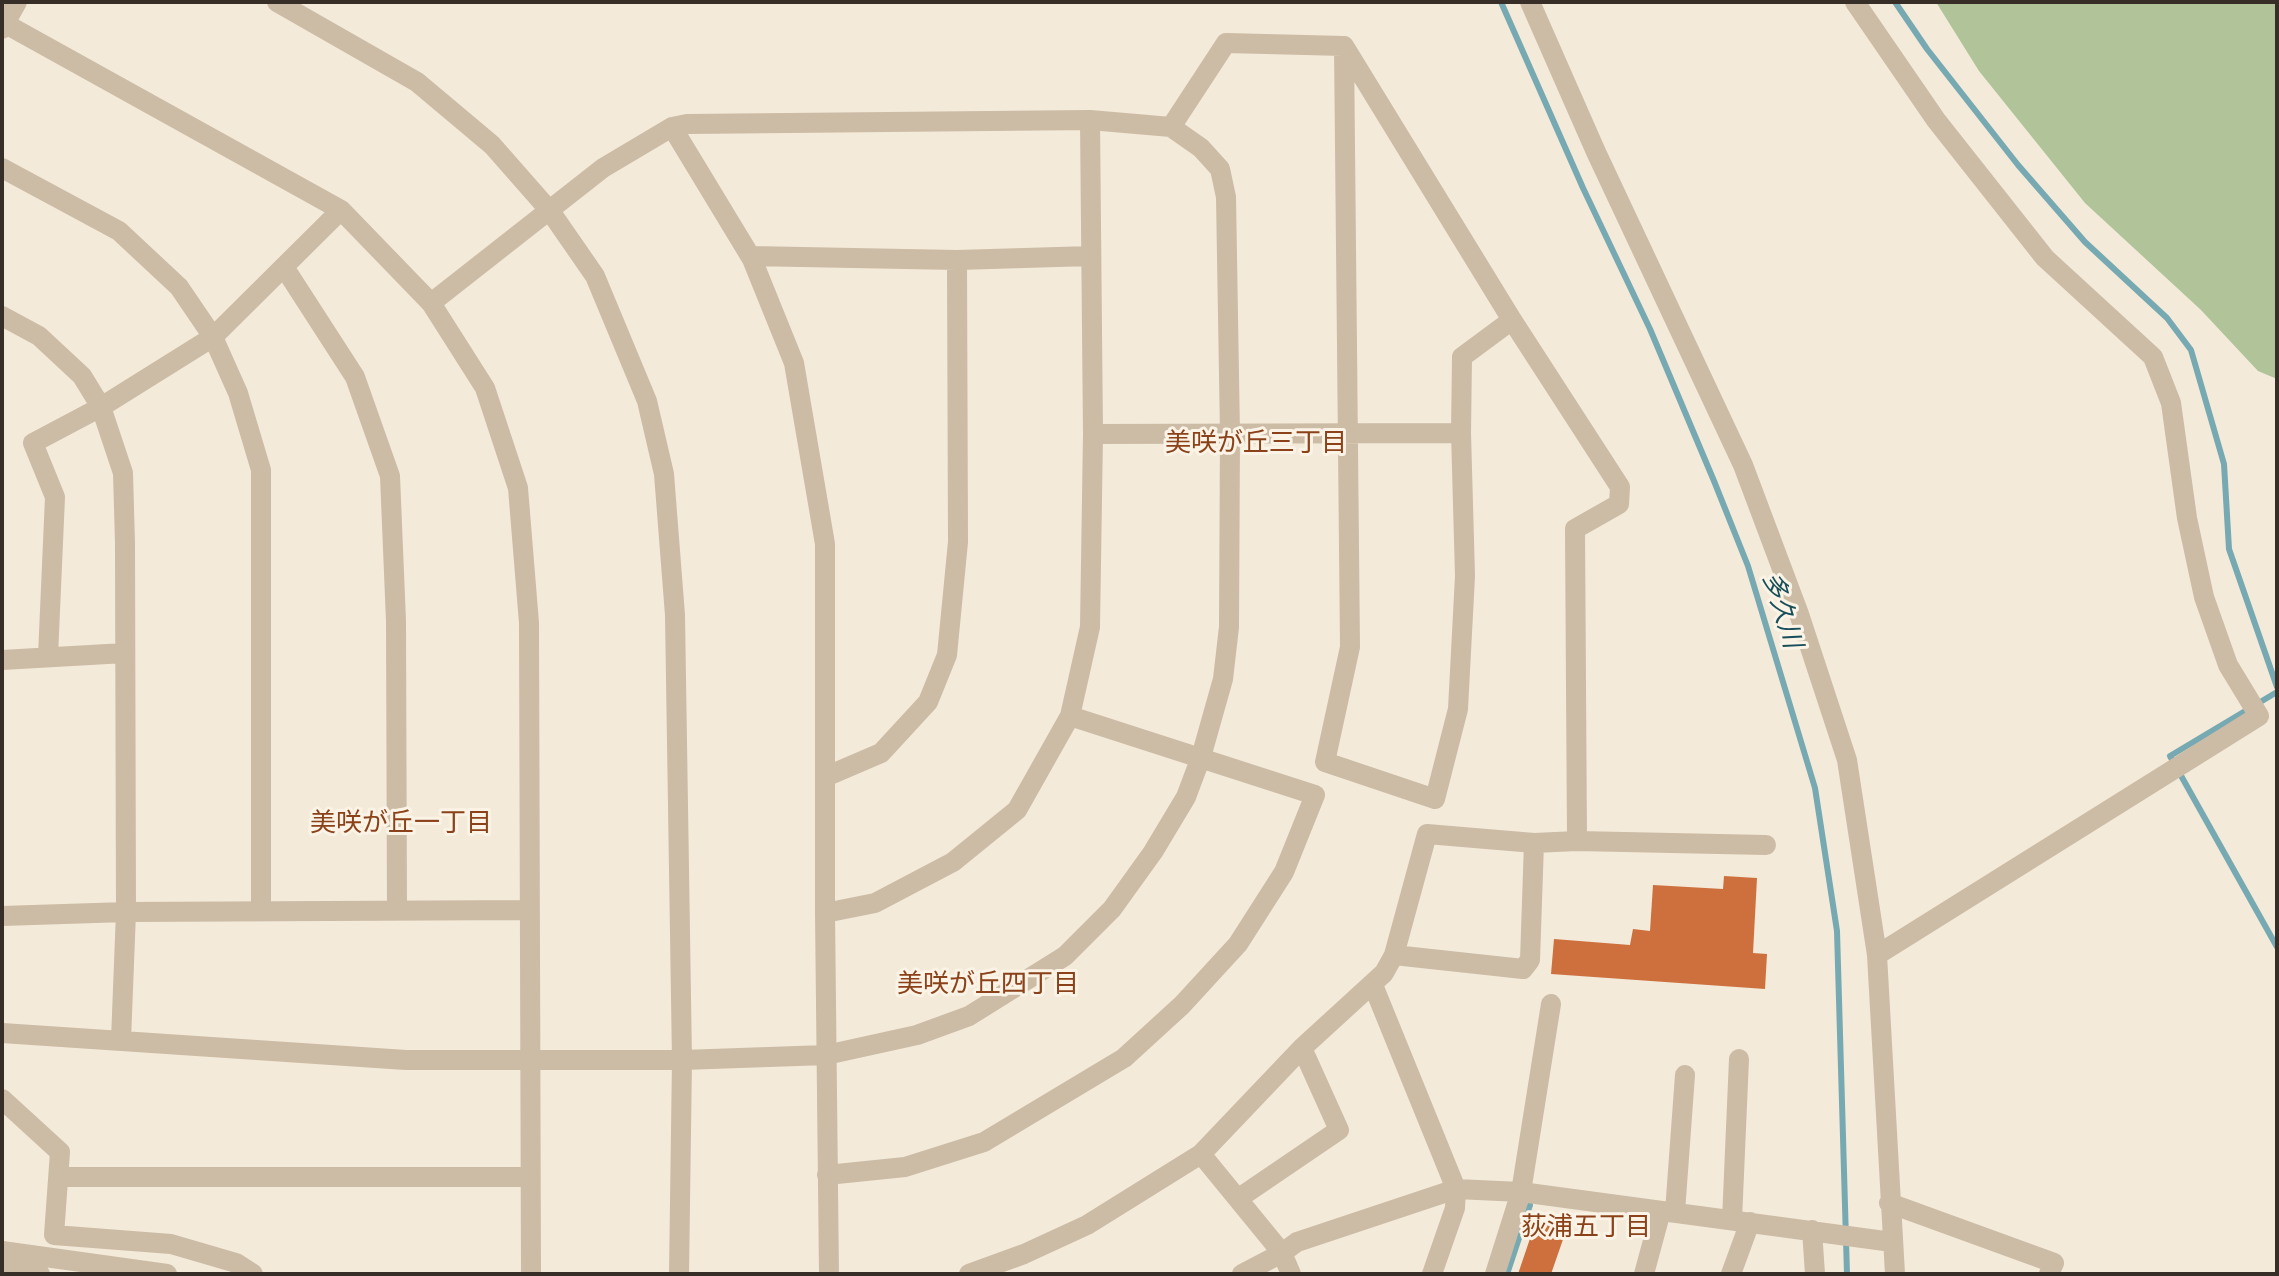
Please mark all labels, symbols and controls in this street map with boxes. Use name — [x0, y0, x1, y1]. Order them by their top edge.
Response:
district label: 美咲が丘三丁目 — [1165, 427, 1347, 459]
water label: 多久川 — [1756, 568, 1808, 652]
district label: 美咲が丘一丁目 — [310, 807, 492, 839]
district label: 美咲が丘四丁目 — [897, 968, 1079, 1000]
district label: 荻浦五丁目 — [1521, 1211, 1651, 1243]

